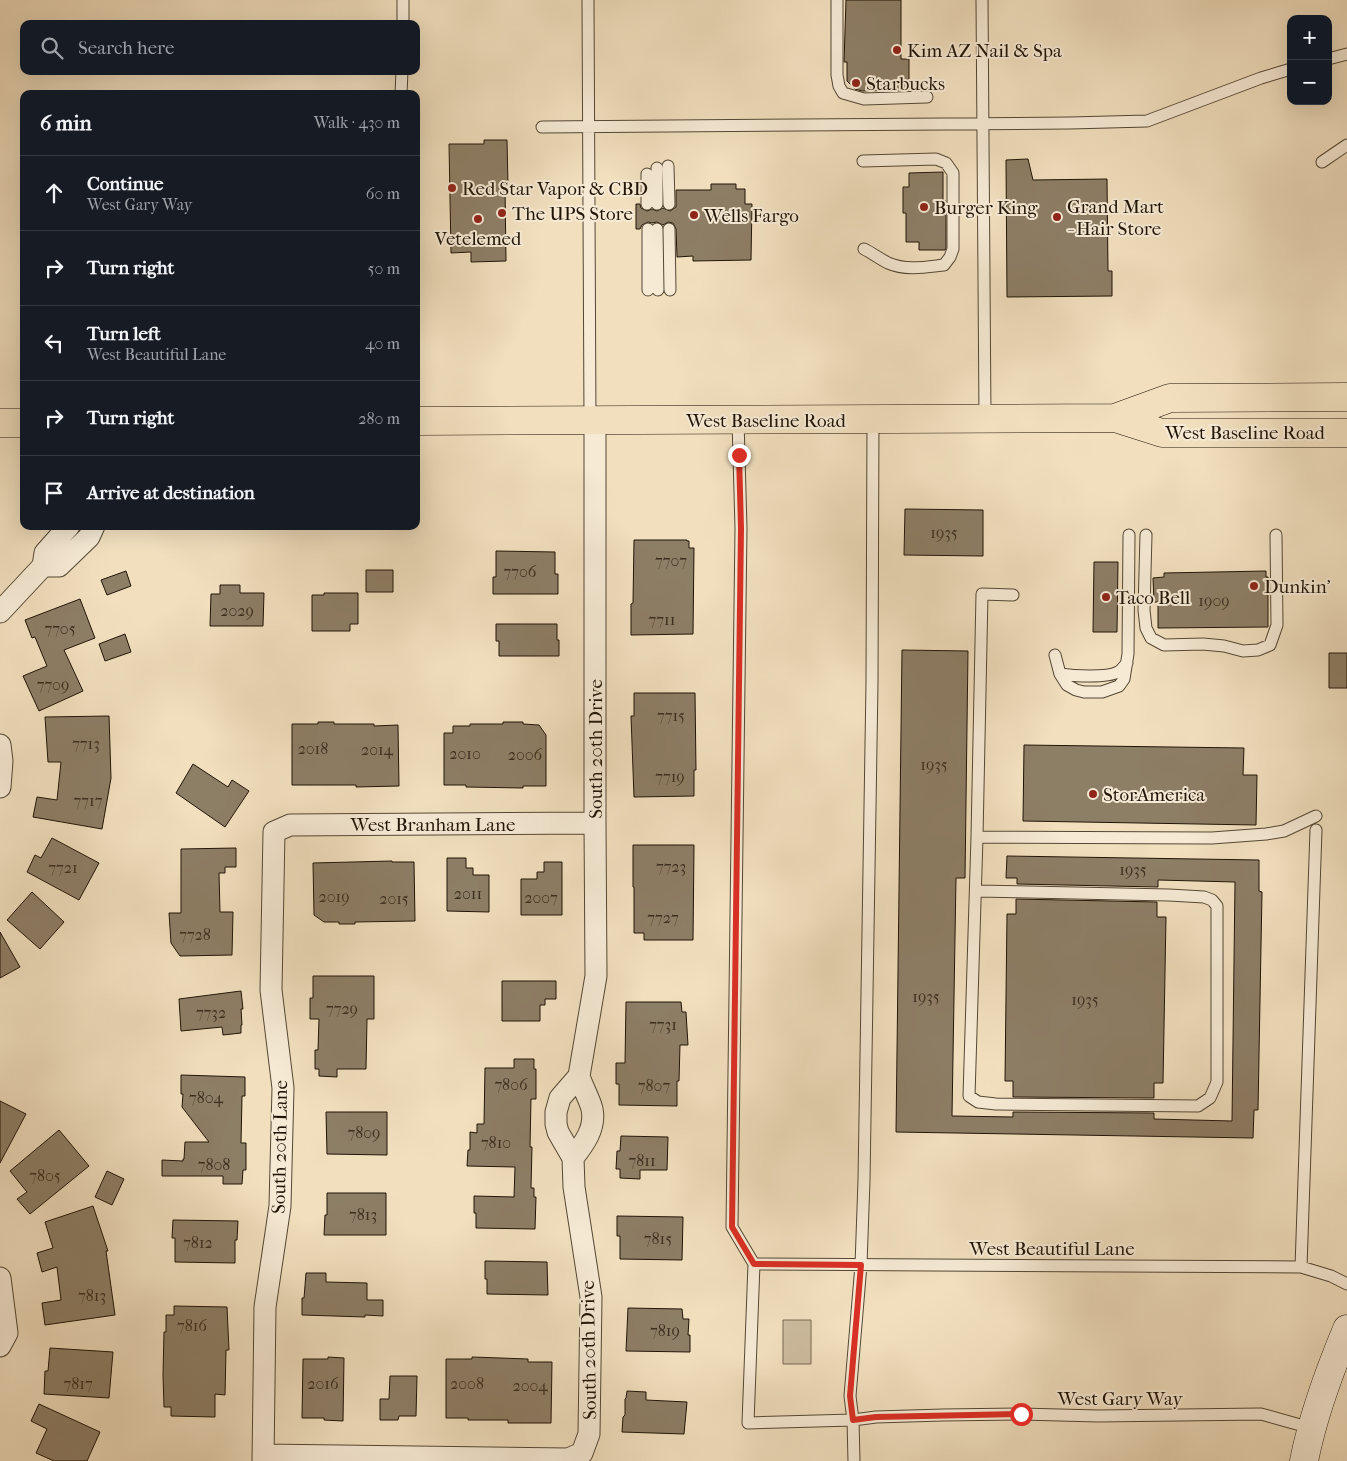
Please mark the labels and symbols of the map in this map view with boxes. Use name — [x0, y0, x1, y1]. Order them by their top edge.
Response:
place label: Kim AZ Nail & Spa — [907, 40, 1062, 62]
marker: Kim AZ Nail & Spa — [891, 44, 903, 56]
place label: Starbucks — [866, 73, 945, 95]
marker: Starbucks — [850, 77, 862, 89]
place label: Red Star Vapor & CBD — [462, 178, 648, 200]
marker: Red Star Vapor & CBD — [446, 182, 458, 194]
place label: Grand Mart - Hair Store — [1067, 196, 1164, 240]
place label: Burger King — [934, 197, 1038, 219]
marker: Burger King — [918, 201, 930, 213]
place label: The UPS Store — [512, 203, 633, 225]
place label: Wells Fargo — [703, 205, 799, 227]
marker: The UPS Store — [496, 207, 508, 219]
marker: Wells Fargo — [688, 209, 700, 221]
marker: Grand Mart - Hair Store — [1051, 211, 1063, 223]
marker: Vetelemed — [472, 213, 484, 225]
place label: Vetelemed — [434, 228, 522, 250]
street label: West Baseline Road — [685, 410, 847, 432]
street label: West Baseline Road — [1164, 422, 1326, 444]
route end — [728, 444, 751, 467]
house number: 1935 — [930, 523, 958, 542]
house number: 7707 — [655, 551, 687, 570]
house number: 7706 — [504, 562, 537, 581]
place label: Dunkin' — [1264, 576, 1331, 598]
marker: Dunkin' — [1248, 580, 1260, 592]
place label: Taco Bell — [1116, 587, 1190, 609]
marker: Taco Bell — [1100, 591, 1112, 603]
house number: 1909 — [1198, 591, 1230, 610]
house number: 2029 — [220, 601, 254, 620]
house number: 7711 — [649, 610, 675, 629]
house number: 7705 — [44, 619, 76, 638]
house number: 7709 — [37, 675, 69, 694]
street label: South 20th Drive — [585, 679, 607, 819]
house number: 7715 — [657, 706, 685, 725]
house number: 7713 — [72, 734, 100, 753]
house number: 2018 — [298, 739, 328, 758]
house number: 2014 — [361, 740, 394, 759]
house number: 2010 — [449, 744, 481, 763]
house number: 2006 — [508, 745, 543, 764]
house number: 1935 — [920, 755, 948, 774]
house number: 7719 — [655, 767, 685, 786]
place label: StorAmerica — [1103, 784, 1205, 806]
marker: StorAmerica — [1087, 788, 1099, 800]
house number: 7717 — [74, 791, 103, 810]
street label: West Branham Lane — [350, 814, 515, 836]
house number: 7723 — [656, 857, 686, 876]
house number: 7721 — [48, 858, 78, 877]
house number: 1935 — [1119, 860, 1147, 879]
house number: 2011 — [454, 884, 482, 903]
house number: 2019 — [318, 887, 350, 906]
house number: 2007 — [524, 888, 558, 907]
house number: 2015 — [379, 889, 409, 908]
house number: 7727 — [647, 908, 679, 927]
house number: 7728 — [179, 925, 211, 944]
house number: 1935 — [912, 987, 940, 1006]
house number: 1935 — [1071, 990, 1099, 1009]
house number: 7729 — [326, 999, 358, 1018]
house number: 7732 — [196, 1003, 226, 1022]
house number: 7731 — [649, 1015, 677, 1034]
house number: 7806 — [494, 1075, 528, 1094]
house number: 7807 — [638, 1076, 670, 1095]
street label: South 20th Lane — [268, 1080, 292, 1214]
house number: 7804 — [189, 1088, 223, 1107]
house number: 7809 — [348, 1123, 380, 1142]
house number: 7810 — [481, 1133, 511, 1152]
house number: 7811 — [628, 1151, 656, 1170]
house number: 7808 — [198, 1155, 230, 1174]
house number: 7805 — [29, 1166, 61, 1185]
house number: 7813 — [349, 1205, 377, 1224]
house number: 7815 — [644, 1229, 672, 1248]
house number: 7812 — [183, 1233, 213, 1252]
street label: West Beautiful Lane — [968, 1238, 1135, 1260]
street label: South 20th Drive — [577, 1280, 601, 1420]
house number: 7813 — [78, 1286, 106, 1305]
house number: 7816 — [177, 1316, 207, 1335]
house number: 7819 — [650, 1321, 680, 1340]
house number: 7817 — [63, 1374, 93, 1393]
house number: 2016 — [307, 1374, 339, 1393]
house number: 2008 — [450, 1374, 484, 1393]
house number: 2004 — [512, 1376, 548, 1395]
street label: West Gary Way — [1056, 1388, 1183, 1410]
route start — [1010, 1403, 1033, 1426]

